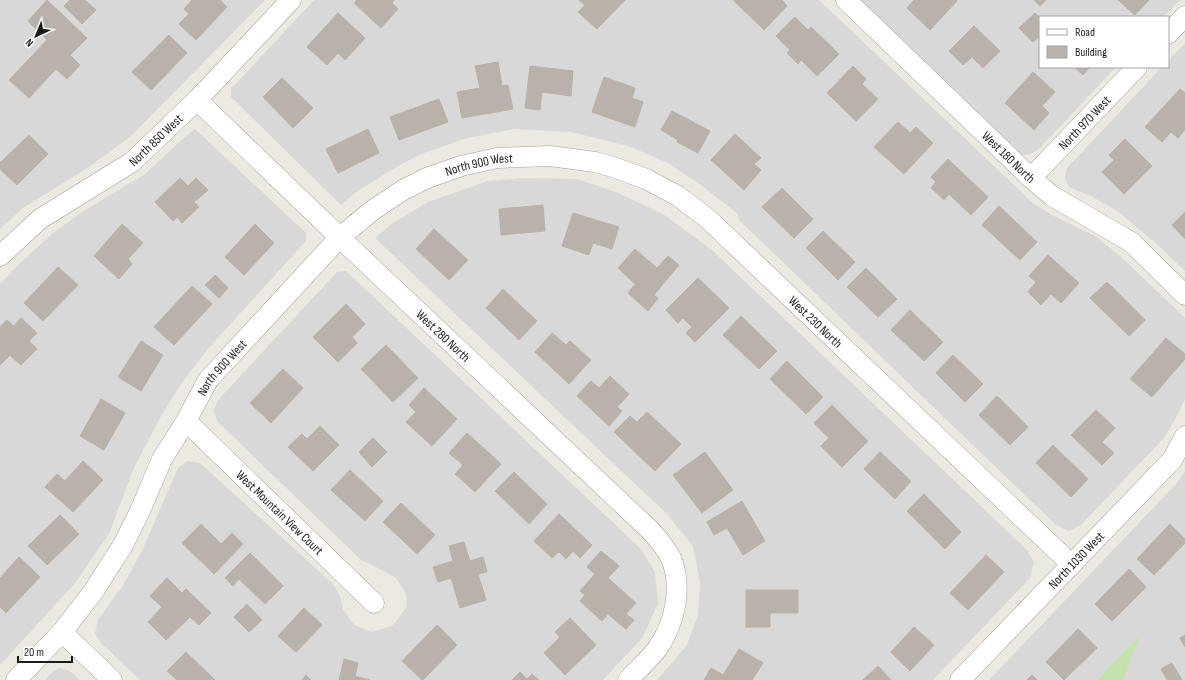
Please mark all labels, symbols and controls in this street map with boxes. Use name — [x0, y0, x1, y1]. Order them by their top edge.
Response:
north arrow — [16, 16, 56, 56]
legend — [1039, 16, 1169, 68]
text: Road — [1075, 25, 1095, 40]
text: N — [23, 36, 36, 50]
text: Building — [1075, 45, 1107, 60]
street label: North 970 West — [1055, 93, 1114, 153]
street label: North 850 West — [126, 111, 186, 170]
street label: West 180 North — [978, 128, 1038, 187]
street label: North 900 West — [443, 150, 513, 180]
street label: West 230 North — [785, 293, 846, 352]
street label: West 280 North — [412, 307, 473, 366]
street label: North 900 West — [194, 336, 250, 399]
street label: West Mountain View Court — [232, 467, 326, 559]
street label: North 1030 West — [1045, 528, 1108, 592]
scale bar — [18, 638, 72, 664]
text: 20 m — [24, 645, 44, 660]

